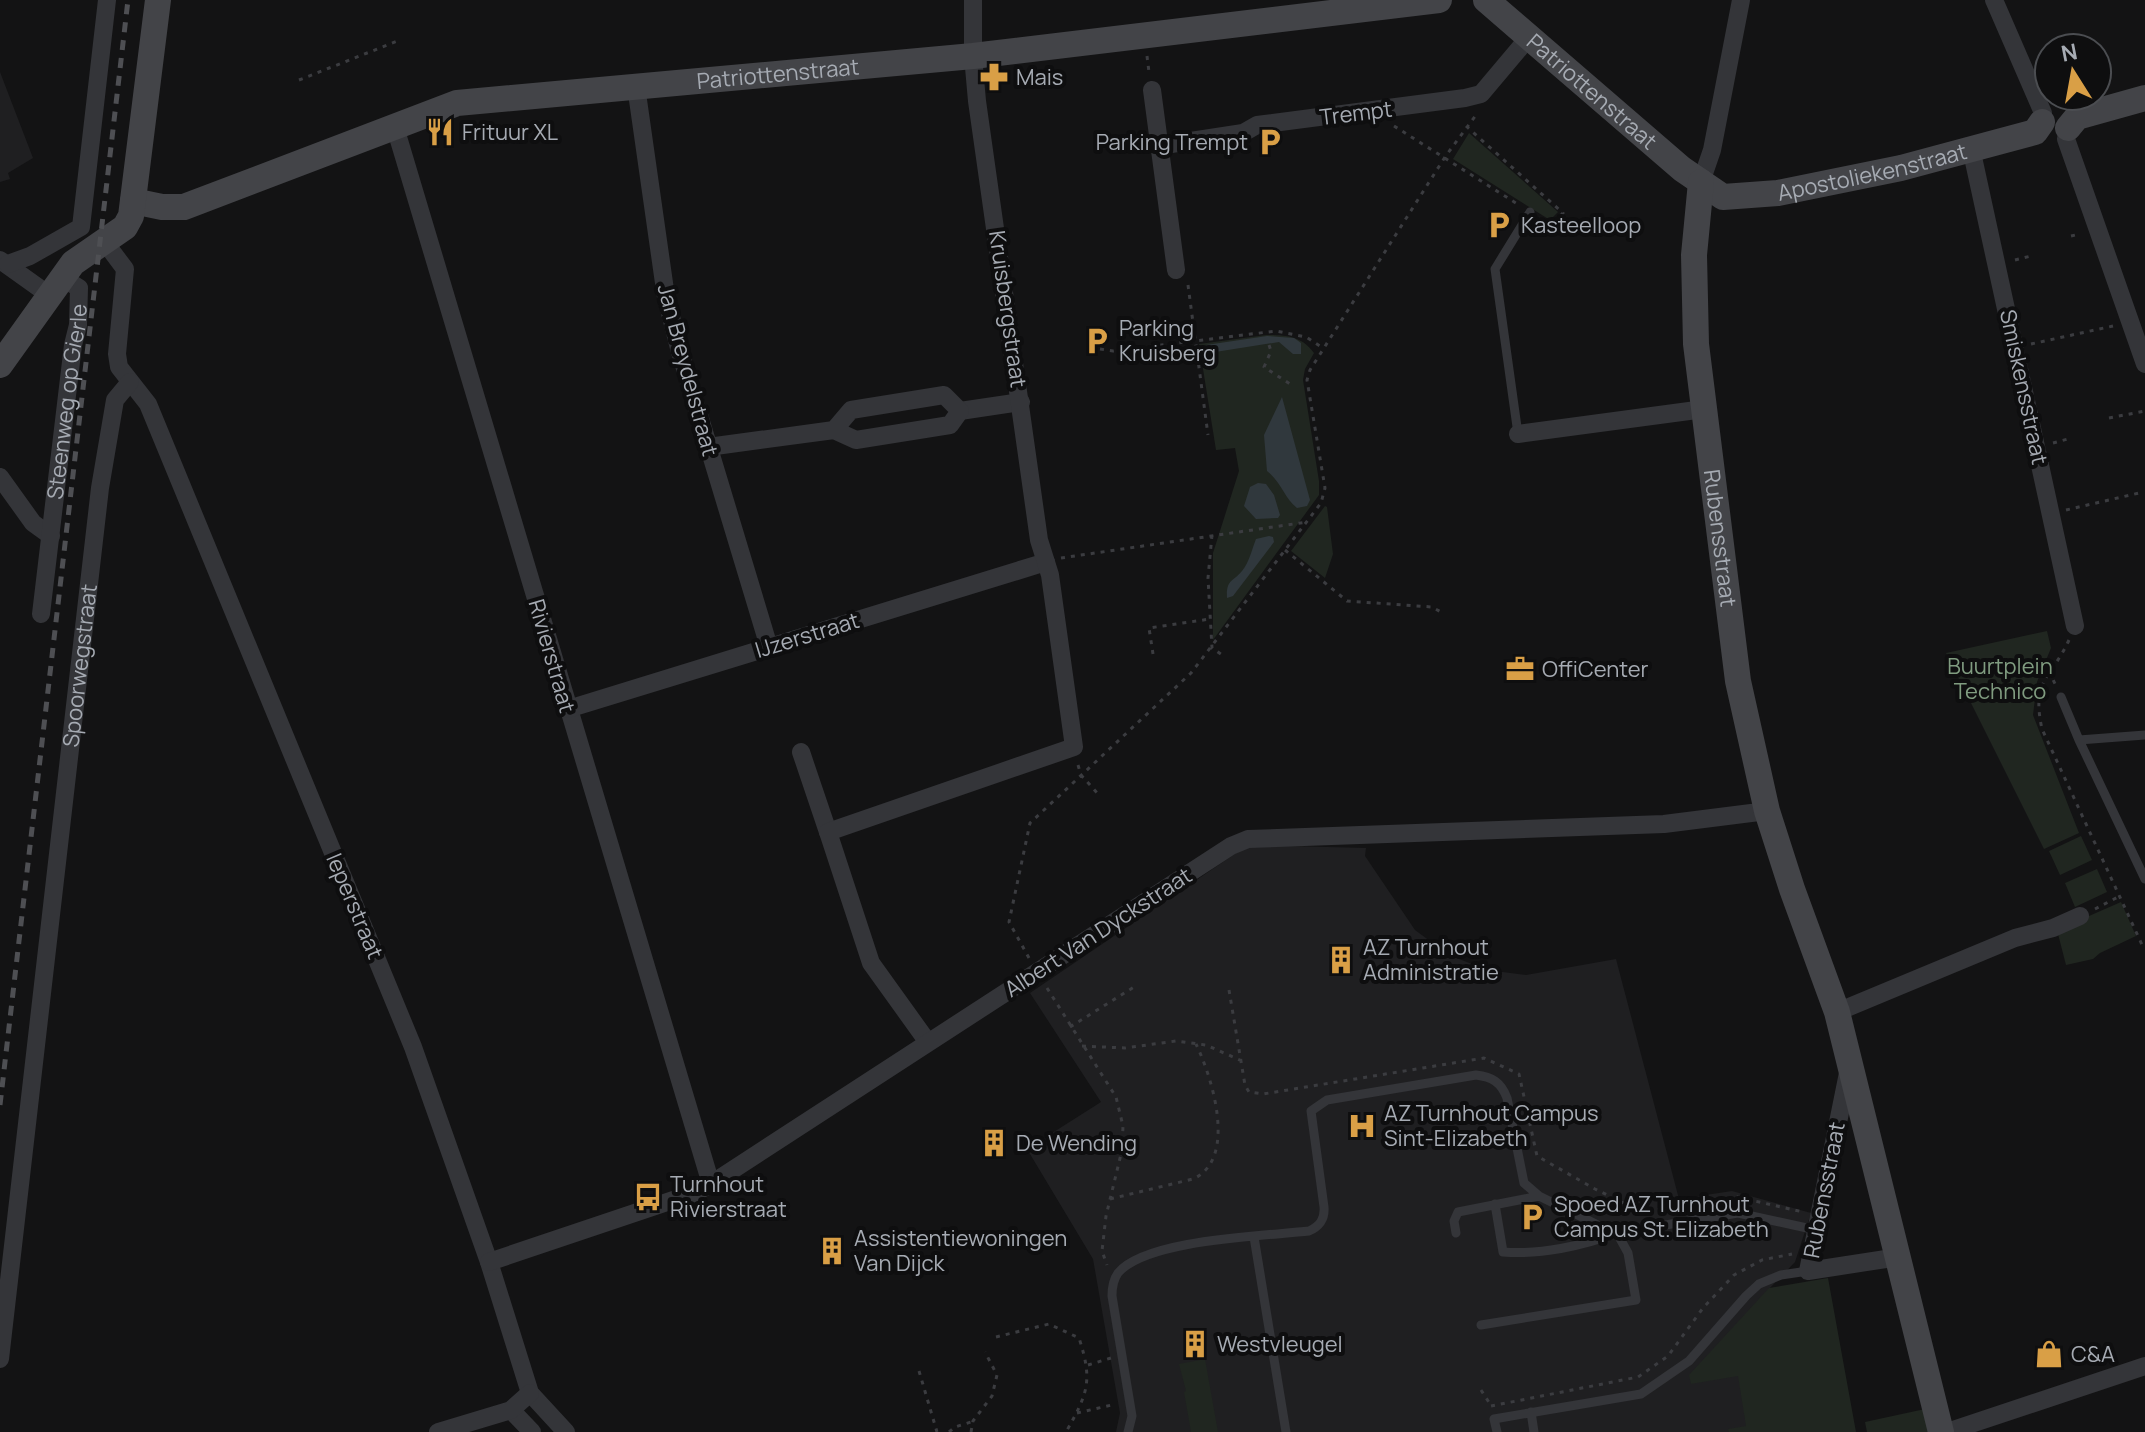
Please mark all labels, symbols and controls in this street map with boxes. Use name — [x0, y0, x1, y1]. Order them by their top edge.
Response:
street label: Patriottenstraat — [1521, 27, 1664, 156]
north arrow — [2033, 32, 2113, 112]
text: N — [2059, 36, 2080, 69]
street label: Patriottenstraat — [695, 51, 861, 96]
pharmacy icon: Mais — [979, 62, 1009, 92]
place label: Mais — [1016, 62, 1063, 92]
street label: Trempt — [1318, 94, 1394, 132]
restaurant icon: Frituur XL — [425, 117, 455, 147]
place label: Frituur XL — [462, 117, 558, 147]
place label: Parking Trempt — [1096, 127, 1248, 157]
parking icon: Parking Trempt — [1255, 127, 1285, 157]
street label: Apostoliekenstraat — [1775, 136, 1970, 208]
parking icon: Kasteelloop — [1484, 210, 1514, 240]
place label: Kasteelloop — [1521, 210, 1641, 240]
street label: Kruisbergstraat — [982, 229, 1034, 390]
street label: Jan Breydelstraat — [651, 281, 725, 460]
street label: Steenweg op Gierle — [40, 303, 94, 501]
street label: Smiskensstraat — [1993, 307, 2055, 467]
place label: Parking Kruisberg — [1119, 313, 1216, 368]
parking icon: Parking Kruisberg — [1082, 326, 1112, 356]
street label: Rubensstraat — [1697, 468, 1744, 609]
street label: Spoorwegstraat — [55, 582, 104, 749]
street label: Rivierstraat — [521, 596, 583, 716]
street label: IJzerstraat — [751, 605, 863, 665]
park label: Buurtplein Technico — [1947, 651, 2053, 706]
office icon: OffiCenter — [1505, 654, 1535, 684]
place label: OffiCenter — [1542, 654, 1649, 684]
street label: Ieperstraat — [319, 849, 391, 964]
street label: Albert Van Dyckstraat — [998, 860, 1198, 1004]
place label: AZ Turnhout Administratie — [1363, 932, 1499, 987]
building icon: AZ Turnhout Administratie — [1326, 945, 1356, 975]
place label: AZ Turnhout Campus Sint-Elizabeth — [1384, 1098, 1599, 1153]
hospital icon: AZ Turnhout Campus Sint-Elizabeth — [1347, 1111, 1377, 1141]
street label: Rubensstraat — [1796, 1119, 1852, 1261]
building icon: De Wending — [979, 1128, 1009, 1158]
place label: De Wending — [1016, 1128, 1137, 1158]
place label: Turnhout Rivierstraat — [670, 1169, 787, 1224]
bus stop icon: Turnhout Rivierstraat — [633, 1182, 663, 1212]
place label: Spoed AZ Turnhout Campus St. Elizabeth — [1554, 1189, 1769, 1244]
parking icon: Spoed AZ Turnhout Campus St. Elizabeth — [1517, 1202, 1547, 1232]
place label: Assistentiewoningen Van Dijck — [854, 1223, 1067, 1278]
building icon: Assistentiewoningen Van Dijck — [817, 1236, 847, 1266]
building icon: Westvleugel — [1180, 1329, 1210, 1359]
place label: Westvleugel — [1217, 1329, 1343, 1359]
shop icon: C&A — [2034, 1339, 2064, 1369]
place label: C&A — [2071, 1339, 2115, 1369]

